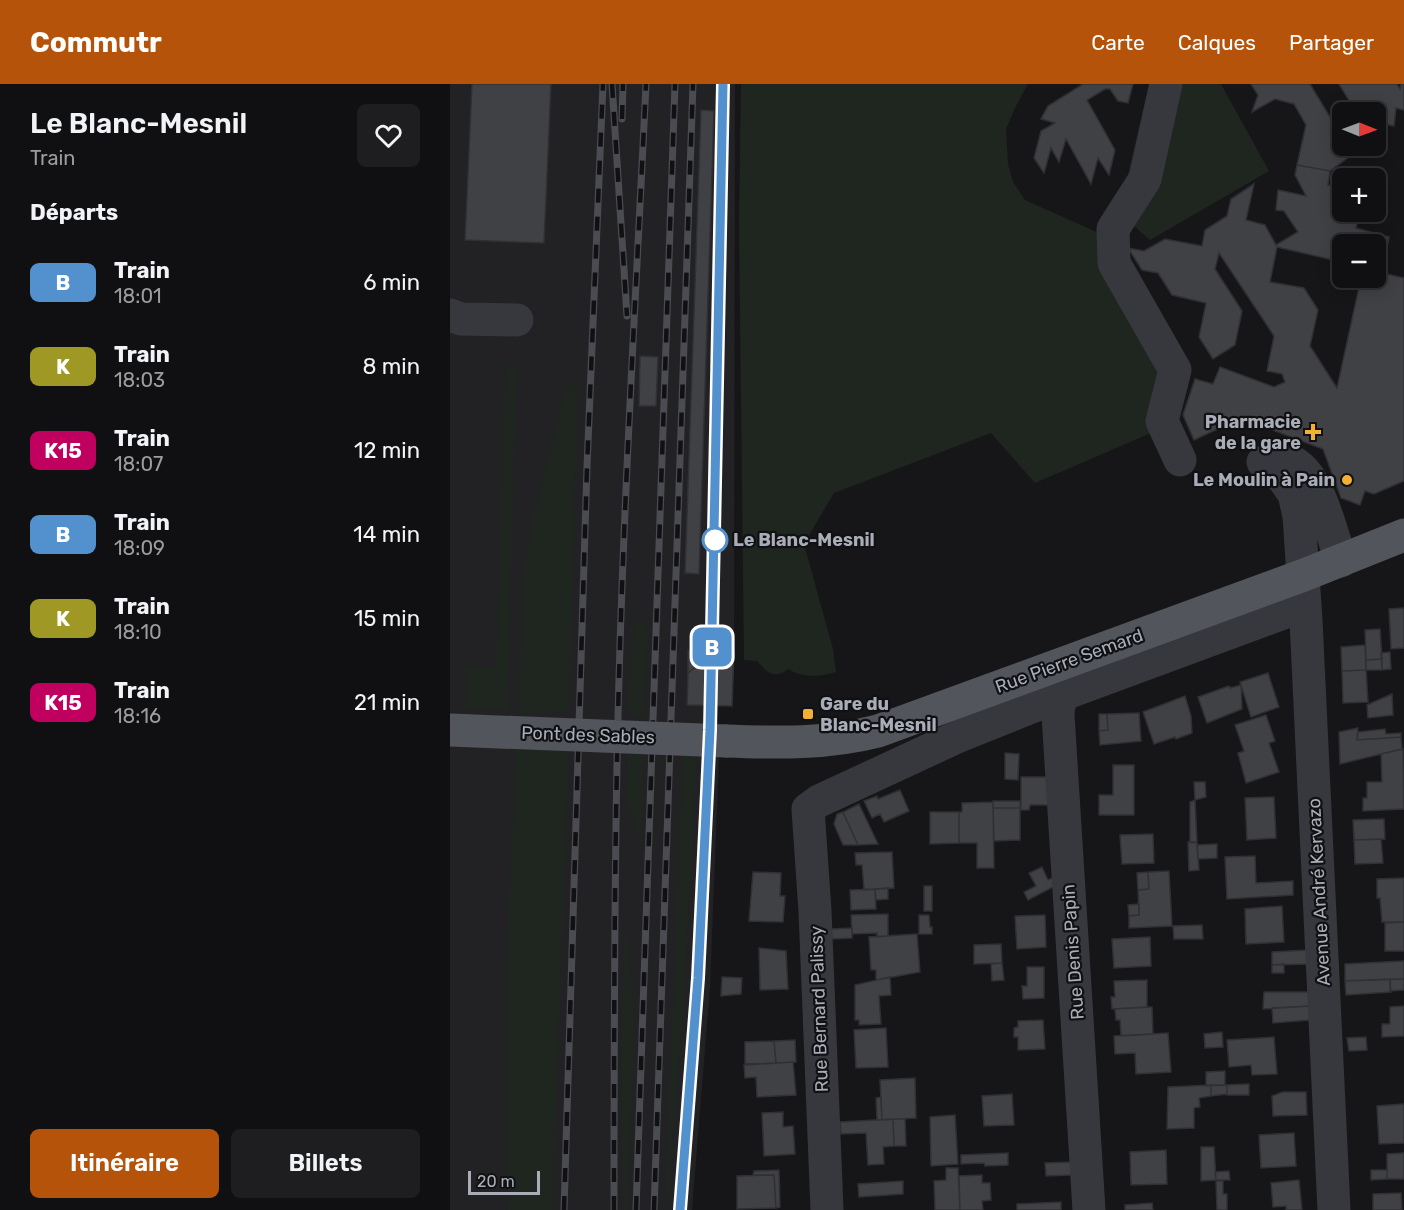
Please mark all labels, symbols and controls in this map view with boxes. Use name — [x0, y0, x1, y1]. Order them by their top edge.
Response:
text: Commutr — [30, 26, 162, 59]
text: Carte — [1091, 30, 1145, 55]
text: Calques — [1178, 30, 1256, 55]
text: Partager — [1289, 30, 1374, 55]
north arrow — [1332, 102, 1386, 156]
map controls — [1332, 102, 1386, 288]
button: heart — [357, 104, 420, 167]
text: Le Blanc-Mesnil — [30, 107, 247, 140]
text: Train — [30, 146, 75, 170]
button: + — [1332, 168, 1386, 222]
text: Départs — [30, 199, 118, 226]
button: − — [1332, 234, 1386, 288]
text: Train — [114, 257, 170, 284]
text: 6 min — [363, 269, 420, 296]
text: B — [56, 270, 70, 295]
text: 18:01 — [114, 284, 162, 308]
text: Train — [114, 341, 170, 368]
text: 8 min — [362, 353, 420, 380]
text: K — [56, 354, 70, 379]
text: 18:03 — [114, 368, 165, 392]
place label: Pharmacie de la gare — [1205, 411, 1301, 454]
text: Train — [114, 425, 170, 452]
marker: Pharmacie de la gare — [1306, 425, 1320, 439]
text: 12 min — [354, 437, 420, 464]
text: K15 — [44, 438, 82, 463]
text: 18:07 — [114, 452, 163, 476]
place label: Le Moulin à Pain — [1193, 469, 1335, 491]
marker: Le Moulin à Pain — [1340, 473, 1354, 487]
text: Train — [114, 509, 170, 536]
text: 14 min — [353, 521, 420, 548]
text: B — [56, 522, 70, 547]
marker: Le Blanc-Mesnil — [702, 527, 728, 553]
place label: Le Blanc-Mesnil — [733, 529, 875, 551]
text: 18:09 — [114, 536, 165, 560]
text: Train — [114, 593, 170, 620]
text: 15 min — [354, 605, 420, 632]
text: K — [56, 606, 70, 631]
text: 18:10 — [114, 620, 162, 644]
street label: Rue Pierre Semard — [992, 624, 1146, 698]
line badge: B — [692, 628, 732, 666]
text: B — [705, 635, 719, 660]
text: Train — [114, 677, 170, 704]
text: 21 min — [354, 689, 420, 716]
text: K15 — [44, 690, 82, 715]
place label: Gare du Blanc-Mesnil — [820, 693, 937, 736]
text: 18:16 — [114, 704, 161, 728]
marker: Gare du Blanc-Mesnil — [801, 707, 815, 721]
street label: Pont des Sables — [521, 722, 655, 748]
street label: Avenue André Kervazo — [1303, 798, 1335, 986]
street label: Rue Denis Papin — [1057, 884, 1089, 1020]
street label: Rue Bernard Palissy — [805, 925, 833, 1093]
button: Itinéraire — [30, 1129, 219, 1198]
button: Billets — [231, 1129, 420, 1198]
scale bar — [468, 1168, 540, 1196]
text: 20 m — [477, 1172, 515, 1191]

